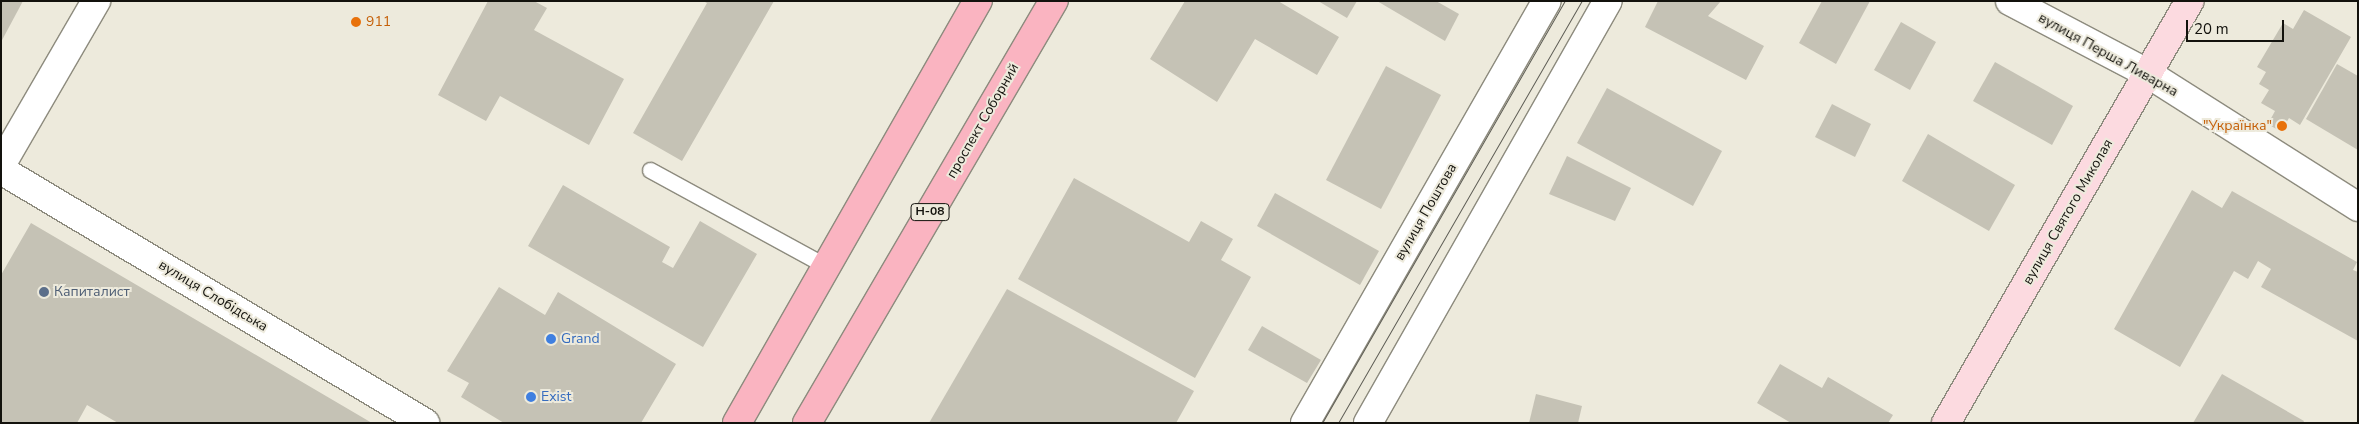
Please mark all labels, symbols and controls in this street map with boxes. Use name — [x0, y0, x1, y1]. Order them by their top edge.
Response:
street label: вулиця Перша Ливарна — [2035, 10, 2181, 100]
scale bar — [2189, 10, 2286, 42]
place label: 911 — [366, 14, 391, 30]
marker: 911 — [350, 16, 362, 28]
text: 20 m — [2194, 19, 2229, 39]
street label: проспект Соборний — [943, 61, 1023, 181]
place label: "Українка" — [2203, 118, 2272, 134]
marker: "Українка" — [2276, 120, 2288, 132]
street label: вулиця Святого Миколая — [2019, 136, 2117, 288]
street label: вулиця Поштова — [1391, 160, 1461, 264]
road number: Н-08 — [910, 202, 950, 222]
street label: вулиця Слобідська — [155, 257, 271, 335]
place label: Капиталист — [54, 284, 130, 300]
marker: Капиталист — [38, 286, 50, 298]
place label: Grand — [561, 331, 600, 347]
marker: Grand — [545, 333, 557, 345]
place label: Exist — [541, 389, 571, 405]
marker: Exist — [525, 391, 537, 403]

